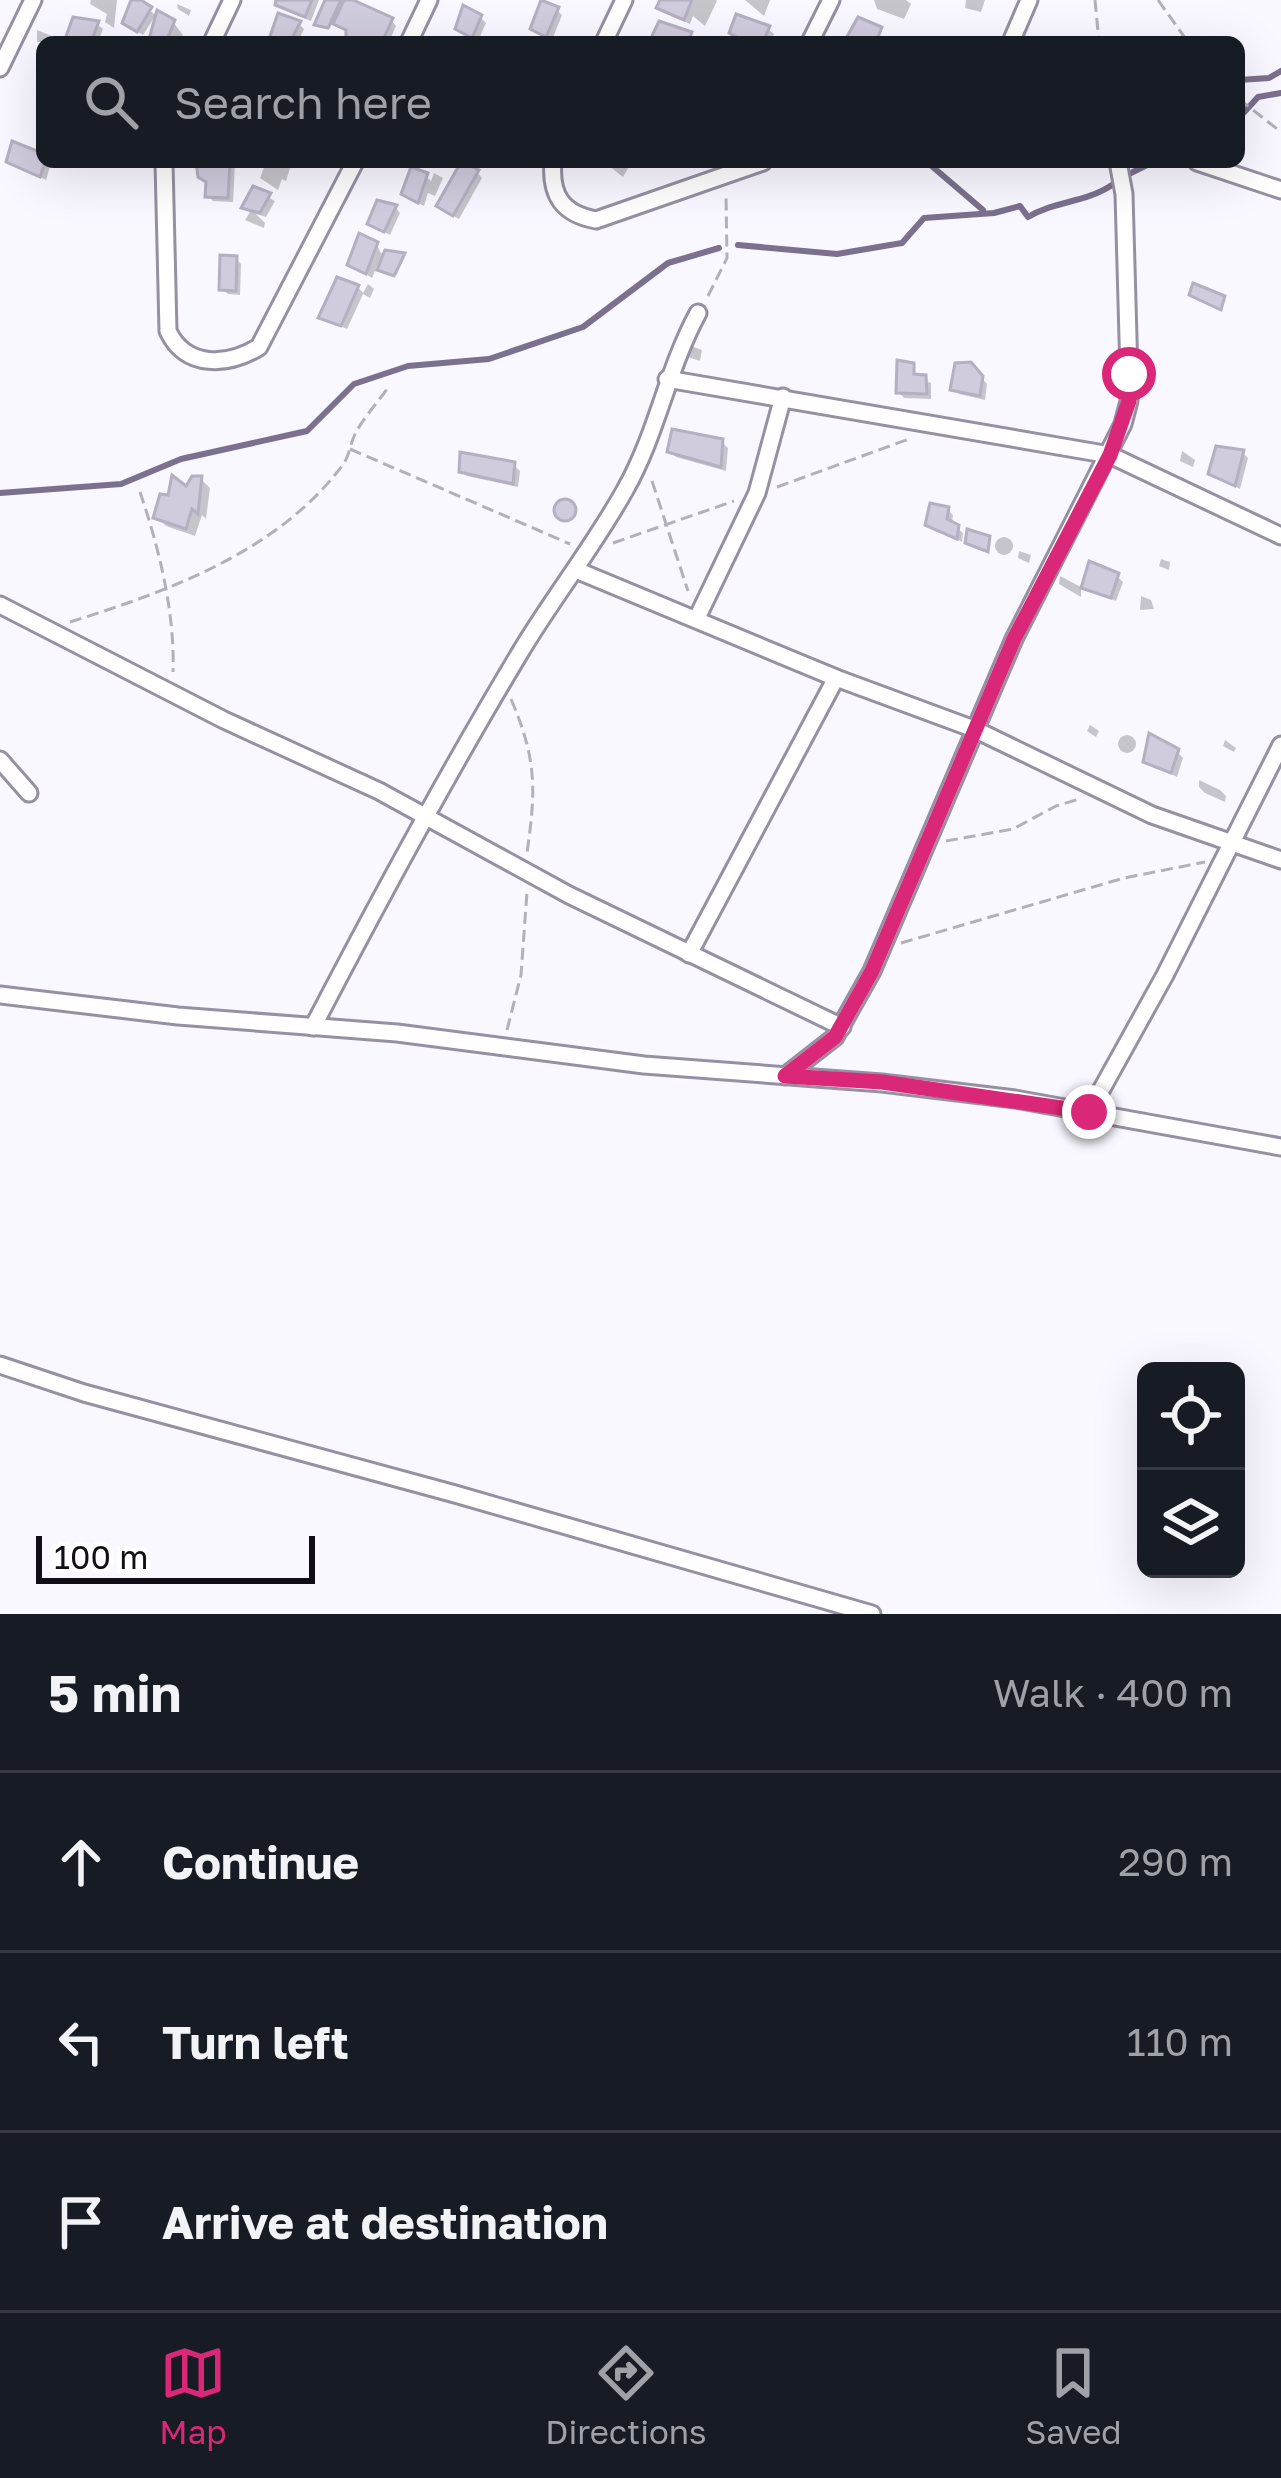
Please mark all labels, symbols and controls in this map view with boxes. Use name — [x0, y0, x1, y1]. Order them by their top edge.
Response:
search box — [36, 36, 1245, 168]
icon: search — [78, 69, 144, 135]
text: Search here — [174, 75, 432, 129]
route start — [1102, 347, 1156, 401]
route end — [1062, 1085, 1116, 1139]
map controls — [1137, 1362, 1245, 1578]
button: locate — [1137, 1362, 1245, 1470]
button: layers — [1137, 1470, 1245, 1578]
scale bar — [36, 1530, 315, 1583]
text: 100 m — [54, 1537, 148, 1576]
text: 5 min — [48, 1662, 181, 1723]
text: Walk · 400 m — [993, 1669, 1233, 1716]
icon: ahead — [48, 1829, 114, 1895]
text: Continue — [162, 1835, 359, 1889]
text: 290 m — [1118, 1838, 1233, 1885]
icon: left — [48, 2009, 114, 2075]
text: Turn left — [162, 2015, 349, 2069]
text: 110 m — [1127, 2018, 1233, 2065]
icon: arrive — [48, 2189, 114, 2255]
text: Arrive at destination — [162, 2195, 608, 2249]
tab: Map — [159, 2340, 227, 2451]
tab: Directions — [545, 2340, 707, 2451]
tab: Saved — [1025, 2340, 1122, 2451]

